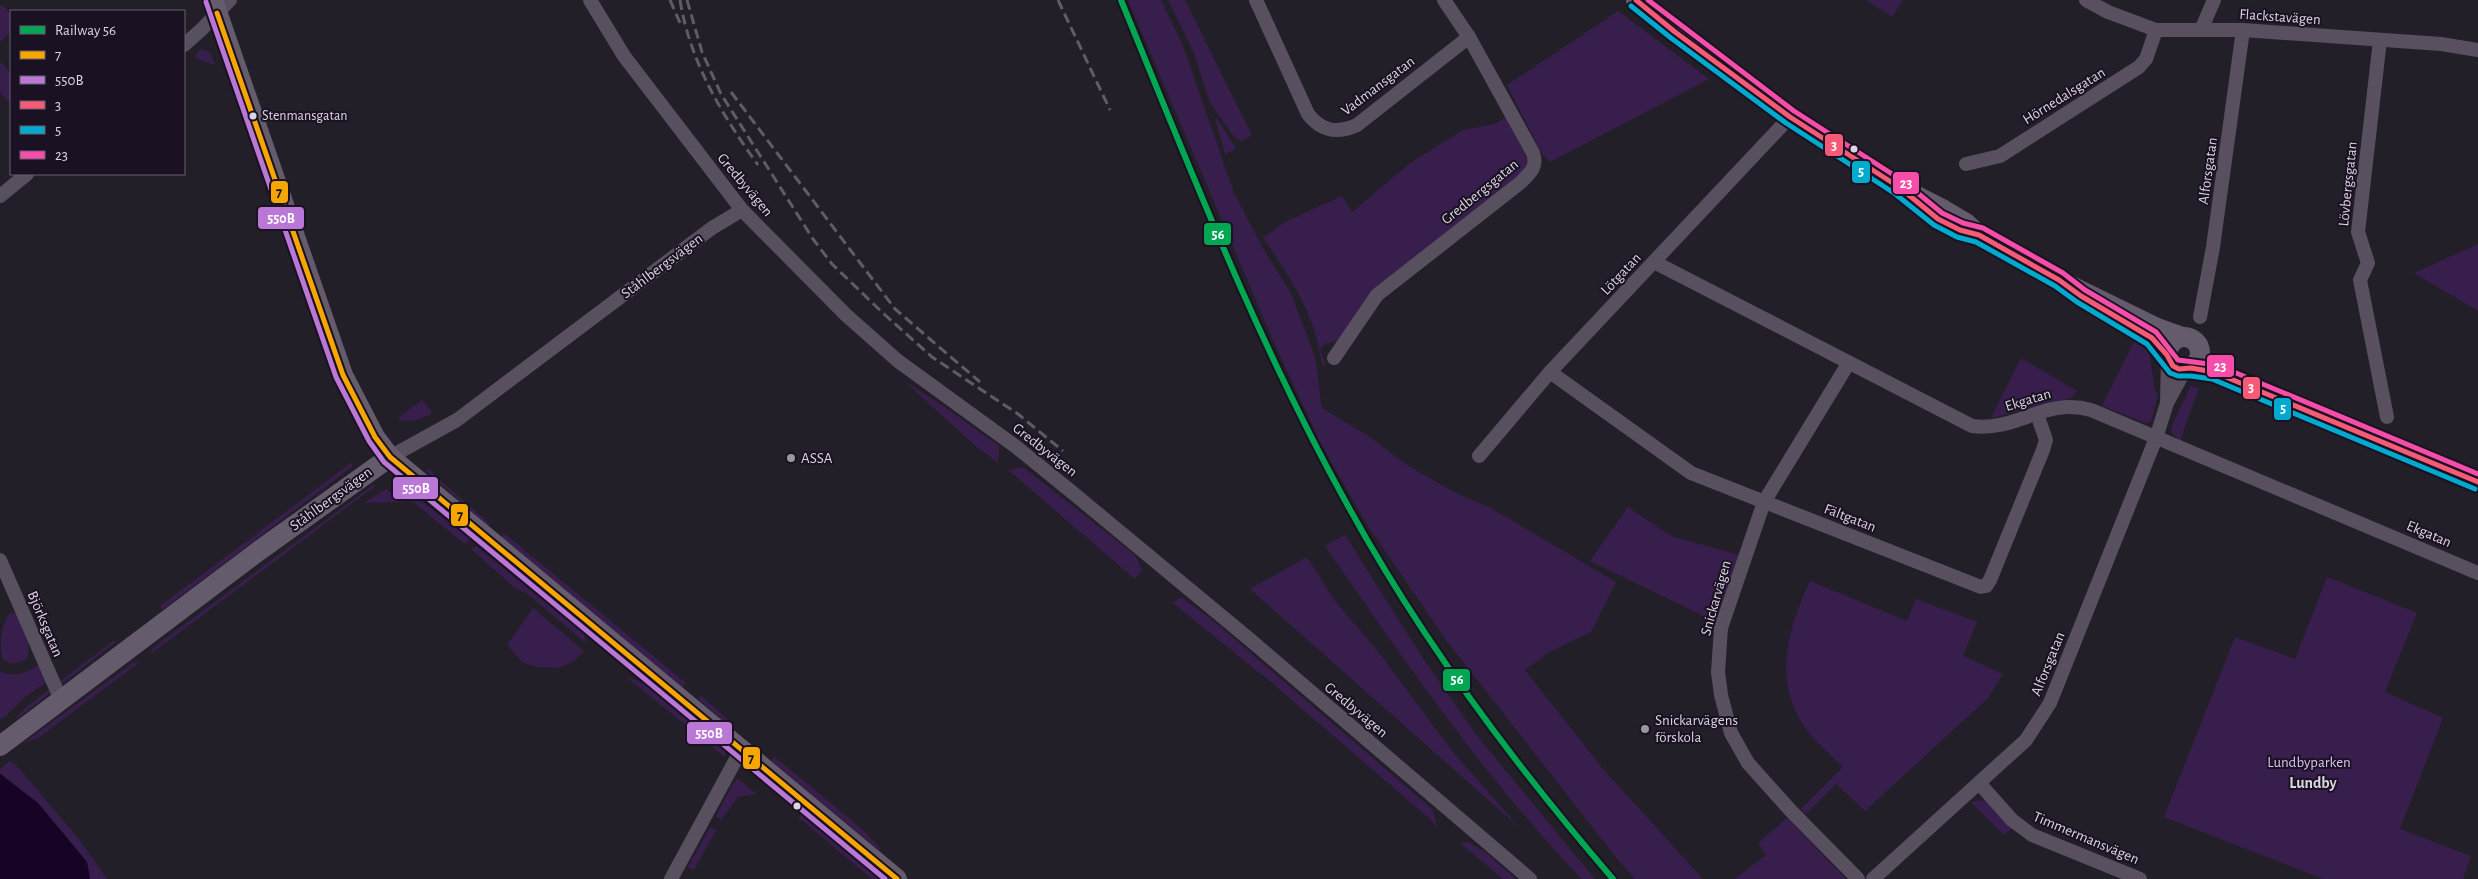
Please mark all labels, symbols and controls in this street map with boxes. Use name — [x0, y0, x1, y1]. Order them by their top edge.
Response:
street label: Flackstavägen — [2239, 7, 2321, 27]
legend — [10, 10, 185, 175]
text: Railway 56 — [55, 23, 116, 38]
text: 7 — [55, 48, 61, 63]
street label: Vadmansgatan — [1338, 54, 1418, 118]
street label: Hörnedalsgatan — [2020, 65, 2108, 127]
text: 550B — [55, 73, 84, 88]
text: 3 — [55, 98, 61, 113]
place label: Stenmansgatan — [262, 109, 347, 123]
marker: Stenmansgatan — [248, 111, 258, 121]
text: 5 — [55, 123, 61, 138]
line badge: 3 — [1824, 133, 1844, 157]
street label: Alforsgatan — [2196, 136, 2220, 206]
text: 3 — [1831, 139, 1837, 153]
street label: Lövbergsgatan — [2336, 141, 2360, 227]
unlabelled marker — [1849, 144, 1859, 154]
text: 23 — [55, 148, 68, 163]
street label: Gredbyvägen — [714, 151, 776, 219]
street label: Gredbergsgatan — [1439, 157, 1521, 227]
line badge: 5 — [1851, 160, 1871, 184]
text: 5 — [1858, 165, 1864, 179]
line badge: 23 — [1892, 171, 1920, 195]
text: 23 — [1900, 177, 1912, 191]
line badge: 7 — [270, 180, 289, 204]
text: 7 — [276, 186, 282, 200]
line badge: 550B — [257, 206, 305, 230]
text: 550B — [267, 212, 295, 226]
line badge: 56 — [1203, 222, 1232, 246]
text: 56 — [1212, 228, 1225, 242]
street label: Ståhlbergsvägen — [619, 231, 705, 301]
street label: Lötgatan — [1598, 250, 1644, 298]
line badge: 23 — [2206, 354, 2235, 378]
text: 23 — [2214, 360, 2226, 374]
line badge: 3 — [2242, 376, 2261, 400]
text: 3 — [2248, 381, 2254, 395]
street label: Ekgatan — [2003, 386, 2053, 414]
line badge: 5 — [2273, 397, 2292, 421]
text: 5 — [2280, 402, 2286, 416]
street label: Gredbyvägen — [1010, 420, 1080, 480]
place label: ASSA — [801, 451, 833, 466]
marker: ASSA — [785, 452, 797, 464]
street label: Ståhlbergsvägen — [287, 464, 375, 534]
line badge: 550B — [392, 476, 439, 500]
text: 550B — [402, 482, 430, 496]
street label: Fältgatan — [1822, 501, 1878, 535]
line badge: 7 — [450, 503, 469, 527]
text: 7 — [457, 509, 463, 523]
street label: Ekgatan — [2404, 518, 2454, 550]
street label: Snickarvägen — [1698, 559, 1734, 637]
street label: Björksgatan — [24, 589, 66, 659]
street label: Alforsgatan — [2028, 630, 2068, 698]
line badge: 56 — [1442, 668, 1471, 692]
text: 56 — [1451, 673, 1464, 687]
street label: Gredbyvägen — [1322, 679, 1390, 741]
place label: Snickarvägens förskola — [1655, 713, 1738, 745]
line badge: 550B — [686, 721, 733, 745]
marker: Snickarvägens förskola — [1639, 723, 1651, 735]
text: 550B — [695, 727, 723, 741]
line badge: 7 — [742, 746, 761, 770]
text: 7 — [748, 752, 754, 766]
park label: Lundbyparken — [2267, 755, 2351, 770]
district label: Lundby — [2289, 775, 2338, 792]
unlabelled marker — [792, 801, 802, 811]
street label: Timmermansvägen — [2031, 809, 2141, 867]

